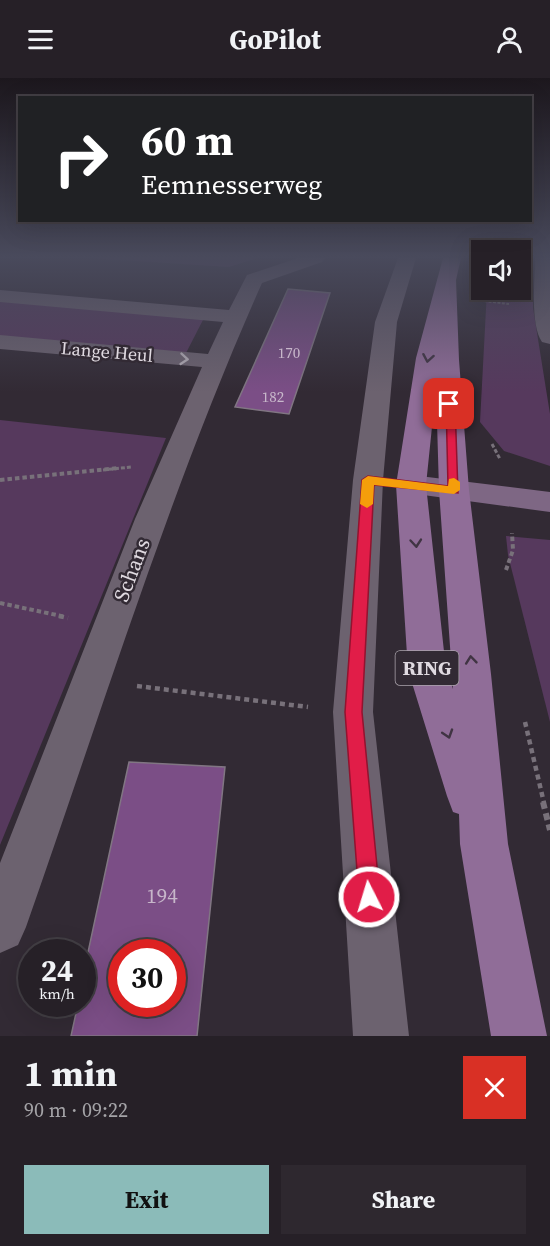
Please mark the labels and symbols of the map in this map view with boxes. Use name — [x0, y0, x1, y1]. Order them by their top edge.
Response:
street label: Lange Heul — [60, 335, 154, 368]
house number: 170 — [278, 342, 300, 363]
one-way arrow — [179, 352, 188, 365]
one-way arrow — [422, 353, 435, 363]
pin — [423, 378, 474, 429]
house number: 182 — [262, 386, 284, 407]
street label: Schans — [106, 534, 157, 606]
one-way arrow — [410, 538, 423, 547]
road number: RING — [396, 651, 458, 685]
one-way arrow — [465, 655, 478, 664]
one-way arrow — [441, 728, 454, 739]
position arrow — [337, 865, 401, 929]
house number: 194 — [146, 881, 178, 910]
speed limit sign: 30 — [108, 939, 186, 1017]

